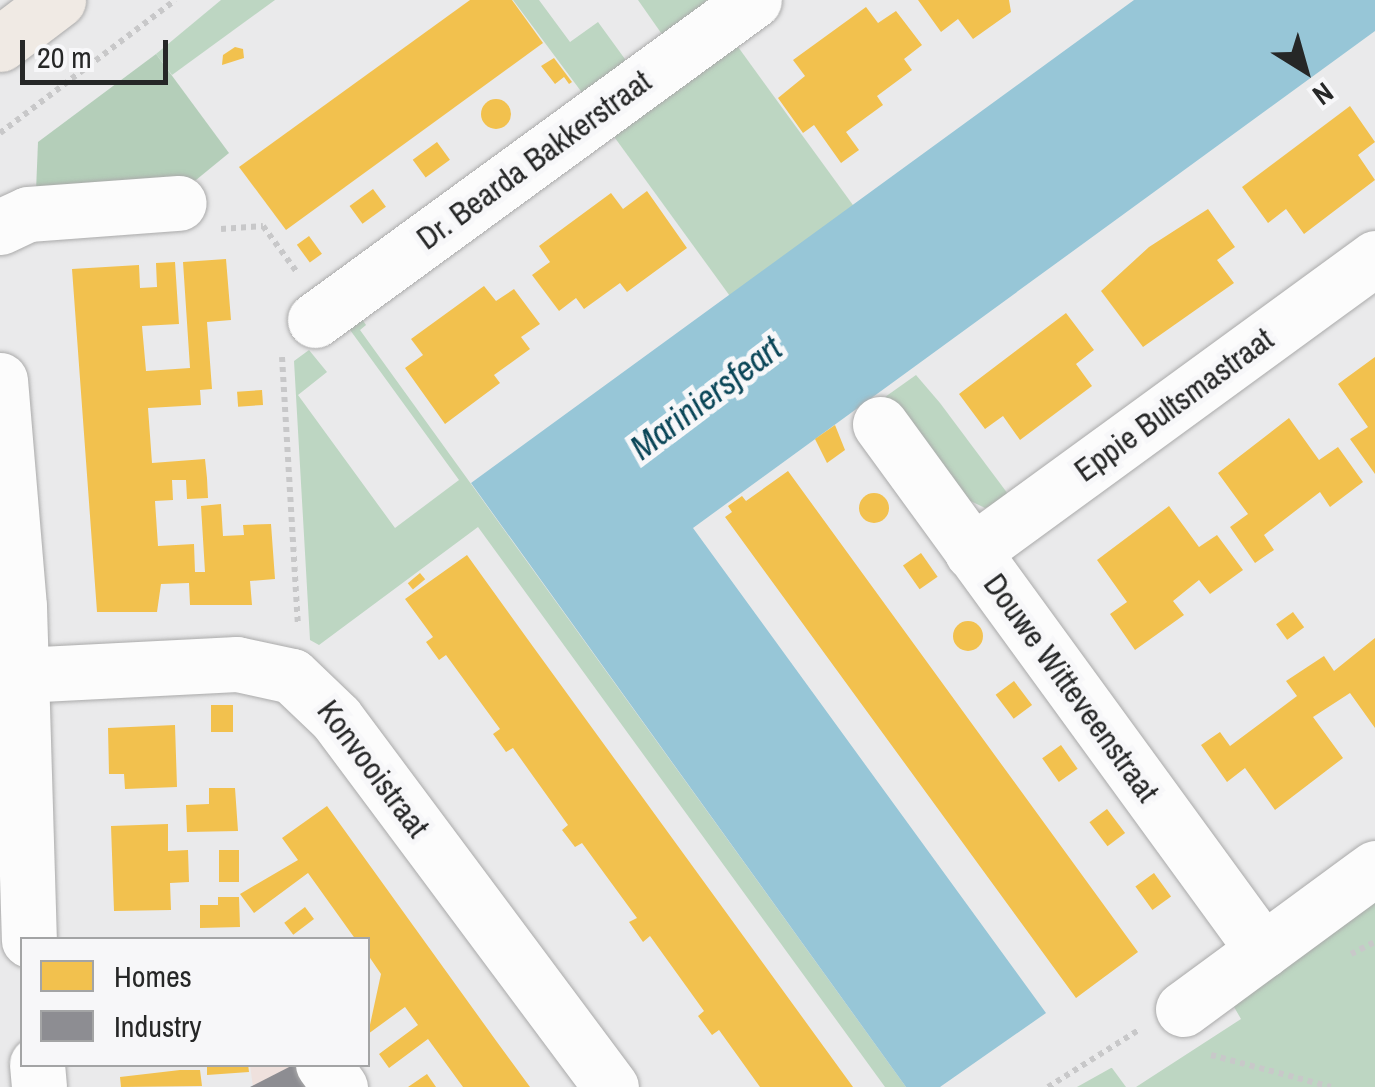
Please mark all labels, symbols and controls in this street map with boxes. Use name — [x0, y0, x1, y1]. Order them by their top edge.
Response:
scale bar — [25, 20, 172, 82]
north arrow — [1255, 20, 1355, 120]
text: 20 m — [37, 37, 92, 77]
street label: Dr. Bearda Bakkerstraat — [409, 62, 659, 258]
text: N — [1305, 74, 1341, 114]
street label: Eppie Bultsmastraat — [1067, 320, 1281, 490]
water label: Mariniersfeart — [622, 327, 790, 469]
street label: Douwe Witteveenstraat — [975, 566, 1167, 810]
street label: Konvooistraat — [309, 693, 437, 845]
legend — [20, 937, 370, 1067]
text: Homes — [114, 956, 192, 996]
text: Industry — [114, 1006, 202, 1046]

